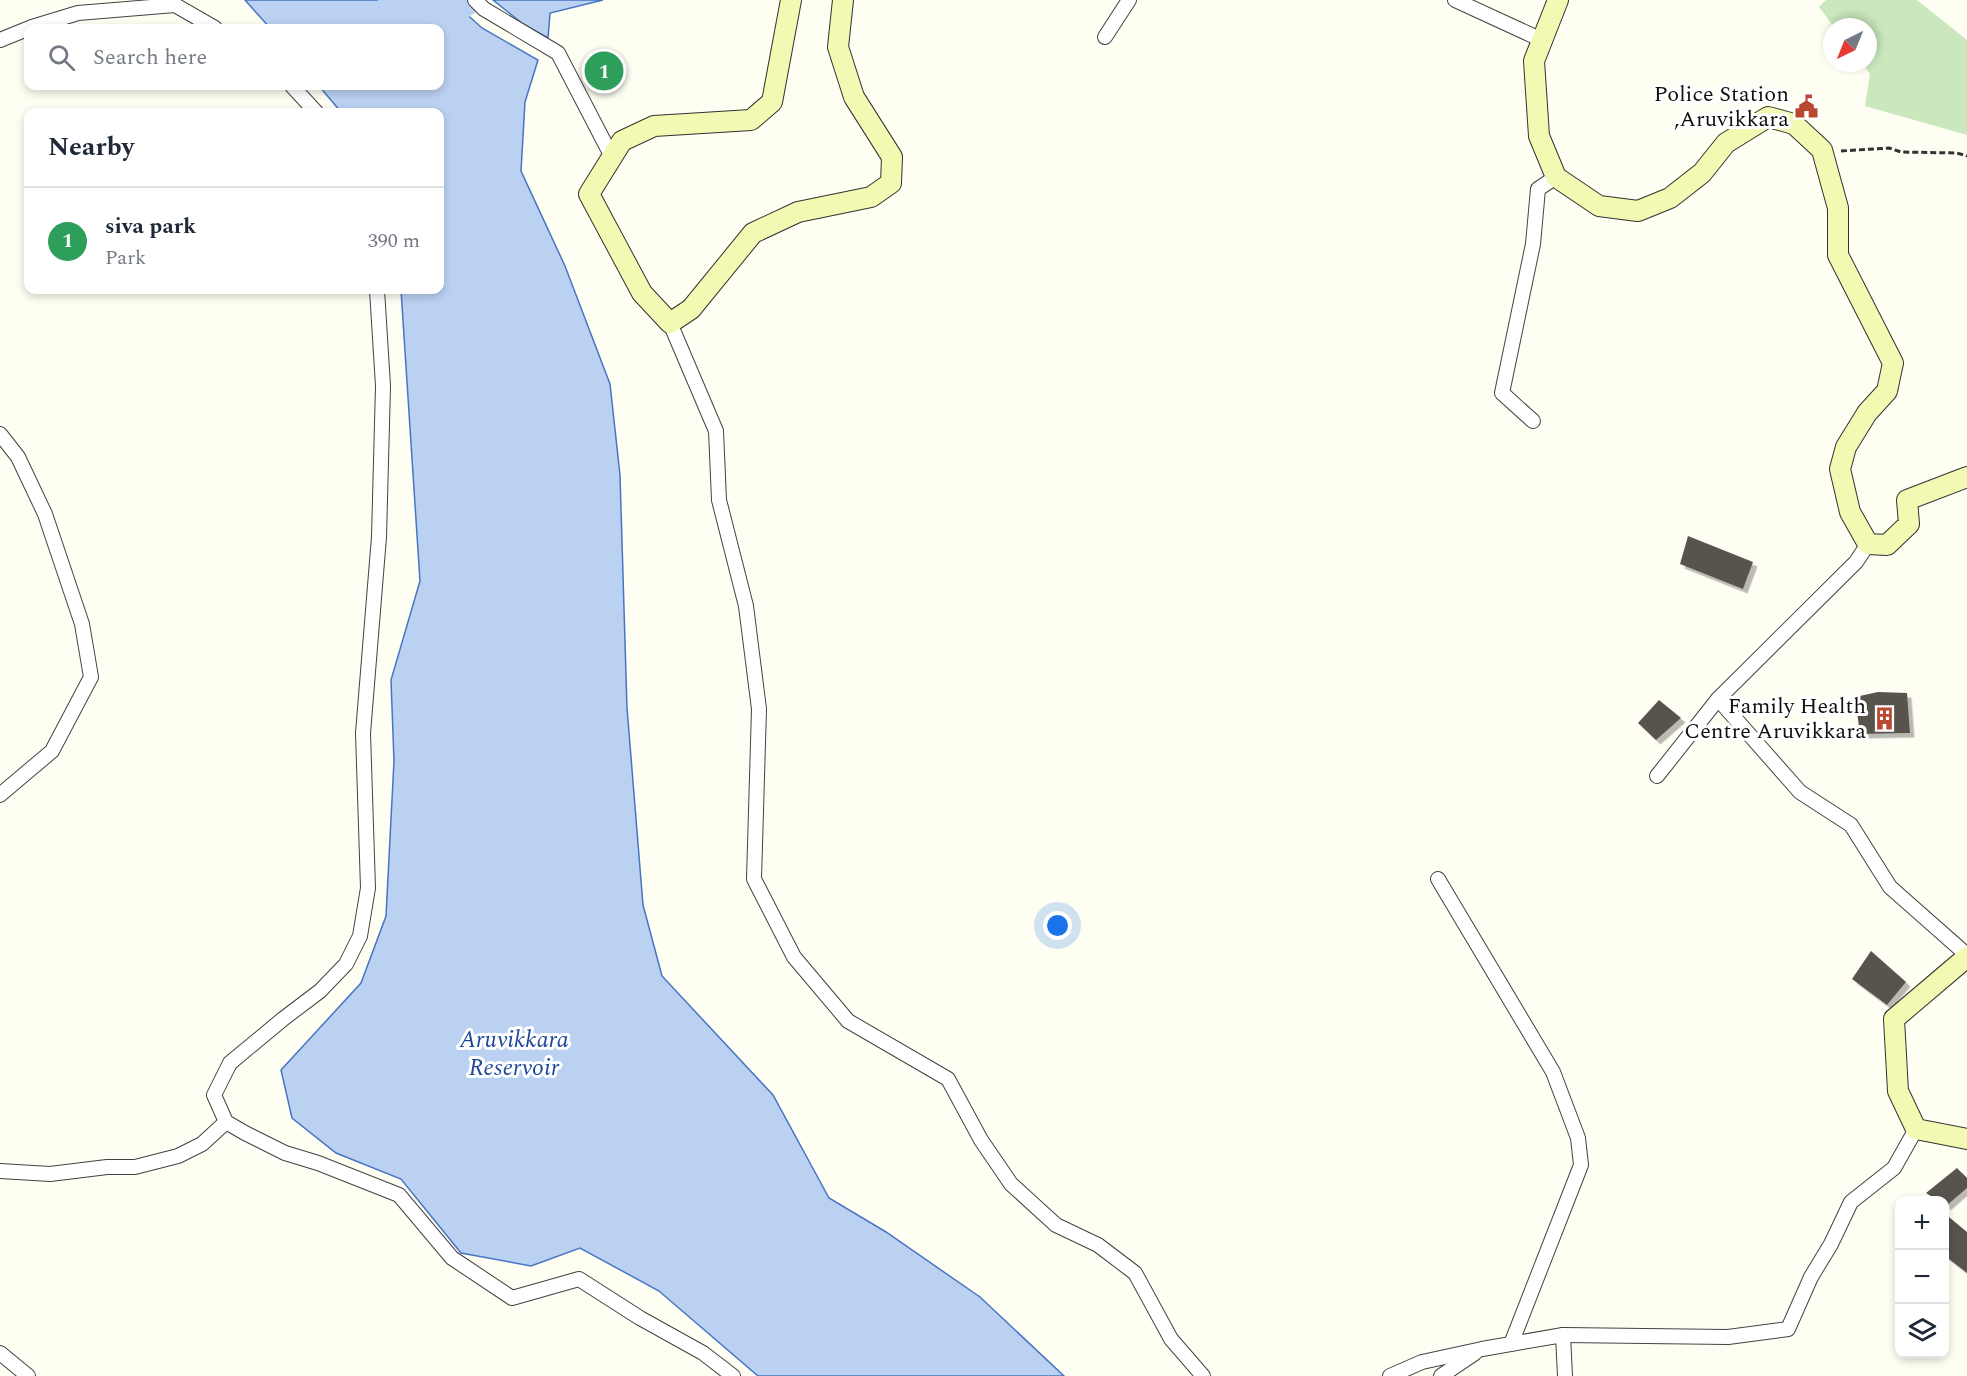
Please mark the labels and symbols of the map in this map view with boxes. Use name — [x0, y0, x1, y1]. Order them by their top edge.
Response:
north arrow — [1823, 18, 1877, 72]
pin: 1 — [584, 48, 624, 94]
place label: Police Station ,Aruvikkara — [1654, 78, 1789, 136]
public building icon: Police Station ,Aruvikkara — [1794, 94, 1820, 120]
place label: Family Health Centre Aruvikkara — [1684, 690, 1866, 748]
building icon: Family Health Centre Aruvikkara — [1871, 706, 1897, 732]
your location — [1043, 911, 1072, 940]
water label: Aruvikkara Reservoir — [458, 1022, 569, 1086]

